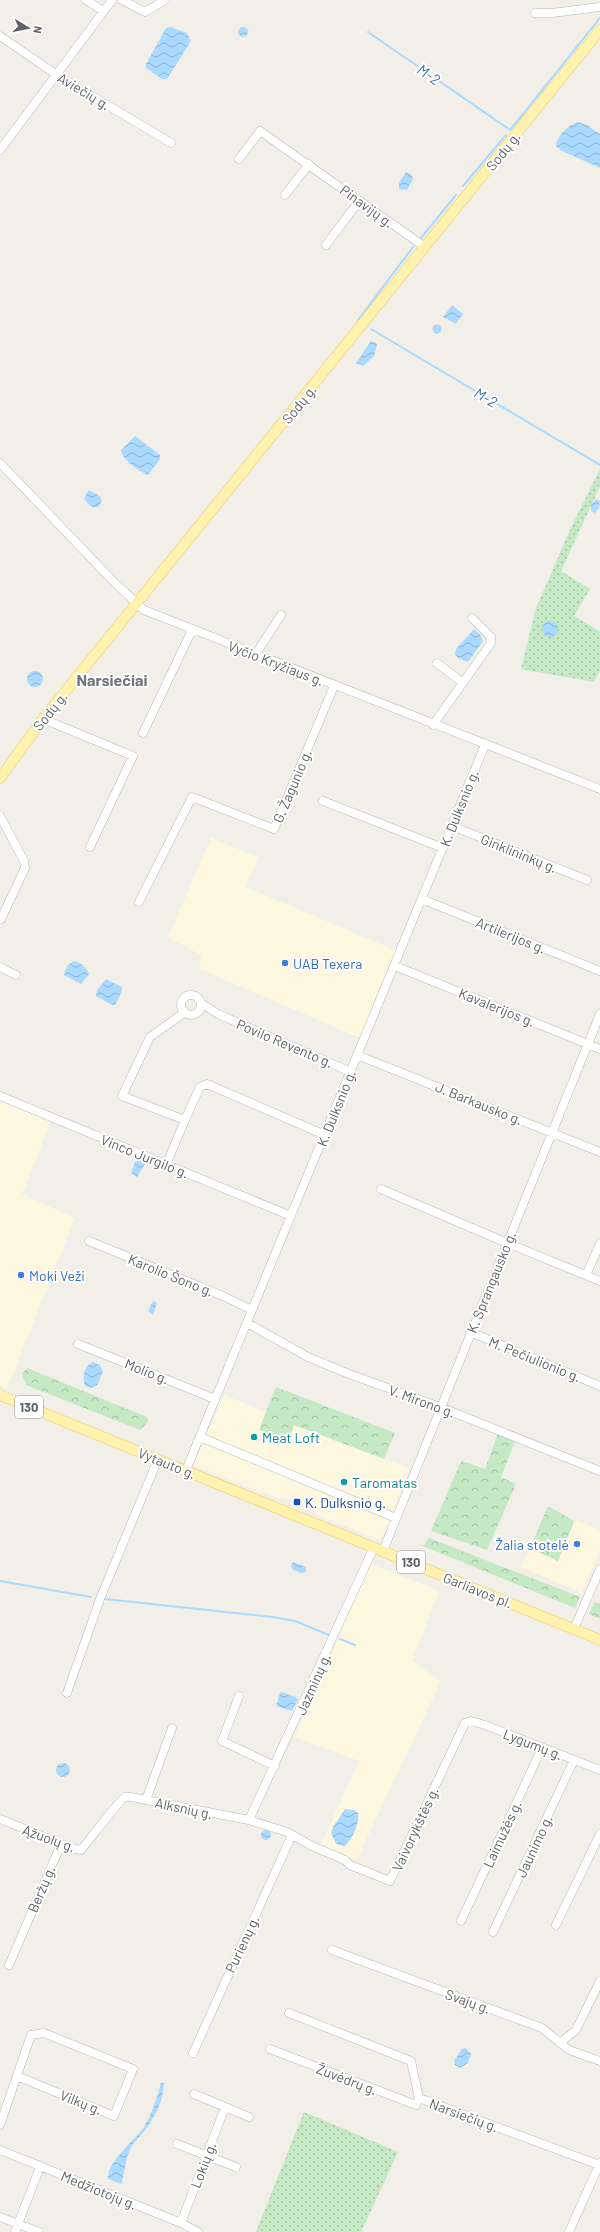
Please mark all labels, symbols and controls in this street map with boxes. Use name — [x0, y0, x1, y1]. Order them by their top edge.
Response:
north arrow — [8, 8, 48, 48]
text: N — [31, 25, 45, 35]
water label: M-2 — [414, 60, 444, 88]
street label: Aviečių g. — [55, 69, 113, 113]
street label: Sodų g. — [482, 128, 524, 174]
street label: Pinavijų g. — [337, 181, 397, 231]
street label: Sodų g. — [278, 381, 320, 427]
water label: M-2 — [471, 383, 501, 411]
street label: Vyčio Kryžiaus g. — [226, 637, 326, 689]
district label: Narsiečiai — [76, 670, 148, 689]
street label: Sodų g. — [29, 688, 71, 734]
street label: G. Žagunio g. — [269, 747, 315, 825]
street label: K. Dulksnio g. — [436, 767, 482, 849]
street label: Ginklininkų g. — [478, 830, 560, 876]
street label: Artilerijos g. — [474, 913, 548, 957]
place label: UAB Texera — [293, 955, 362, 972]
marker: UAB Texera — [280, 958, 290, 968]
street label: Kavalerijos g. — [456, 984, 538, 1030]
street label: Povilo Revento g. — [234, 1015, 336, 1071]
street label: K. Dulksnio g. — [313, 1067, 359, 1149]
street label: J. Barkausko g. — [433, 1078, 525, 1128]
street label: Vinco Jurgilo g. — [98, 1131, 192, 1181]
street label: K. Sprangausko g. — [463, 1229, 519, 1335]
street label: Karolio Šono g. — [126, 1250, 216, 1300]
place label: Moki Veži — [29, 1267, 85, 1284]
marker: Moki Veži — [16, 1270, 26, 1280]
street label: M. Pečiulionio g. — [486, 1333, 584, 1385]
street label: Molio g. — [122, 1354, 172, 1388]
street label: V. Mirono g. — [386, 1381, 458, 1421]
road number: 130 — [15, 1396, 43, 1418]
place label: Meat Loft — [262, 1429, 320, 1446]
marker: Meat Loft — [249, 1432, 259, 1442]
street label: Vytauto g. — [136, 1444, 198, 1482]
place label: Taromatas — [352, 1474, 417, 1491]
marker: Taromatas — [339, 1477, 349, 1487]
place label: K. Dulksnio g. — [305, 1494, 386, 1511]
marker: K. Dulksnio g. — [292, 1497, 302, 1507]
place label: Žalia stotelė — [495, 1536, 569, 1553]
marker: Žalia stotelė — [572, 1539, 582, 1549]
road number: 130 — [397, 1551, 425, 1573]
street label: Garliavos pl. — [441, 1568, 515, 1612]
street label: Jazminų g. — [292, 1650, 334, 1718]
street label: Lygumų g. — [501, 1725, 565, 1763]
street label: Vaivorykštės g. — [388, 1784, 442, 1874]
street label: Alksnių g. — [154, 1794, 214, 1822]
street label: Laimužės g. — [479, 1798, 525, 1870]
street label: Jaunimo g. — [512, 1812, 556, 1880]
street label: Ąžuolų g. — [20, 1821, 78, 1855]
street label: Beržų g. — [24, 1863, 58, 1915]
street label: Purienų g. — [221, 1913, 263, 1975]
street label: Svajų g. — [443, 1985, 493, 2017]
street label: Žuvėdrų g. — [314, 2060, 380, 2098]
street label: Vilkų g. — [58, 2086, 104, 2118]
street label: Narsiečių g. — [427, 2095, 501, 2135]
street label: Lokių g. — [186, 2140, 220, 2190]
street label: Medžiotojų g. — [59, 2167, 139, 2213]

